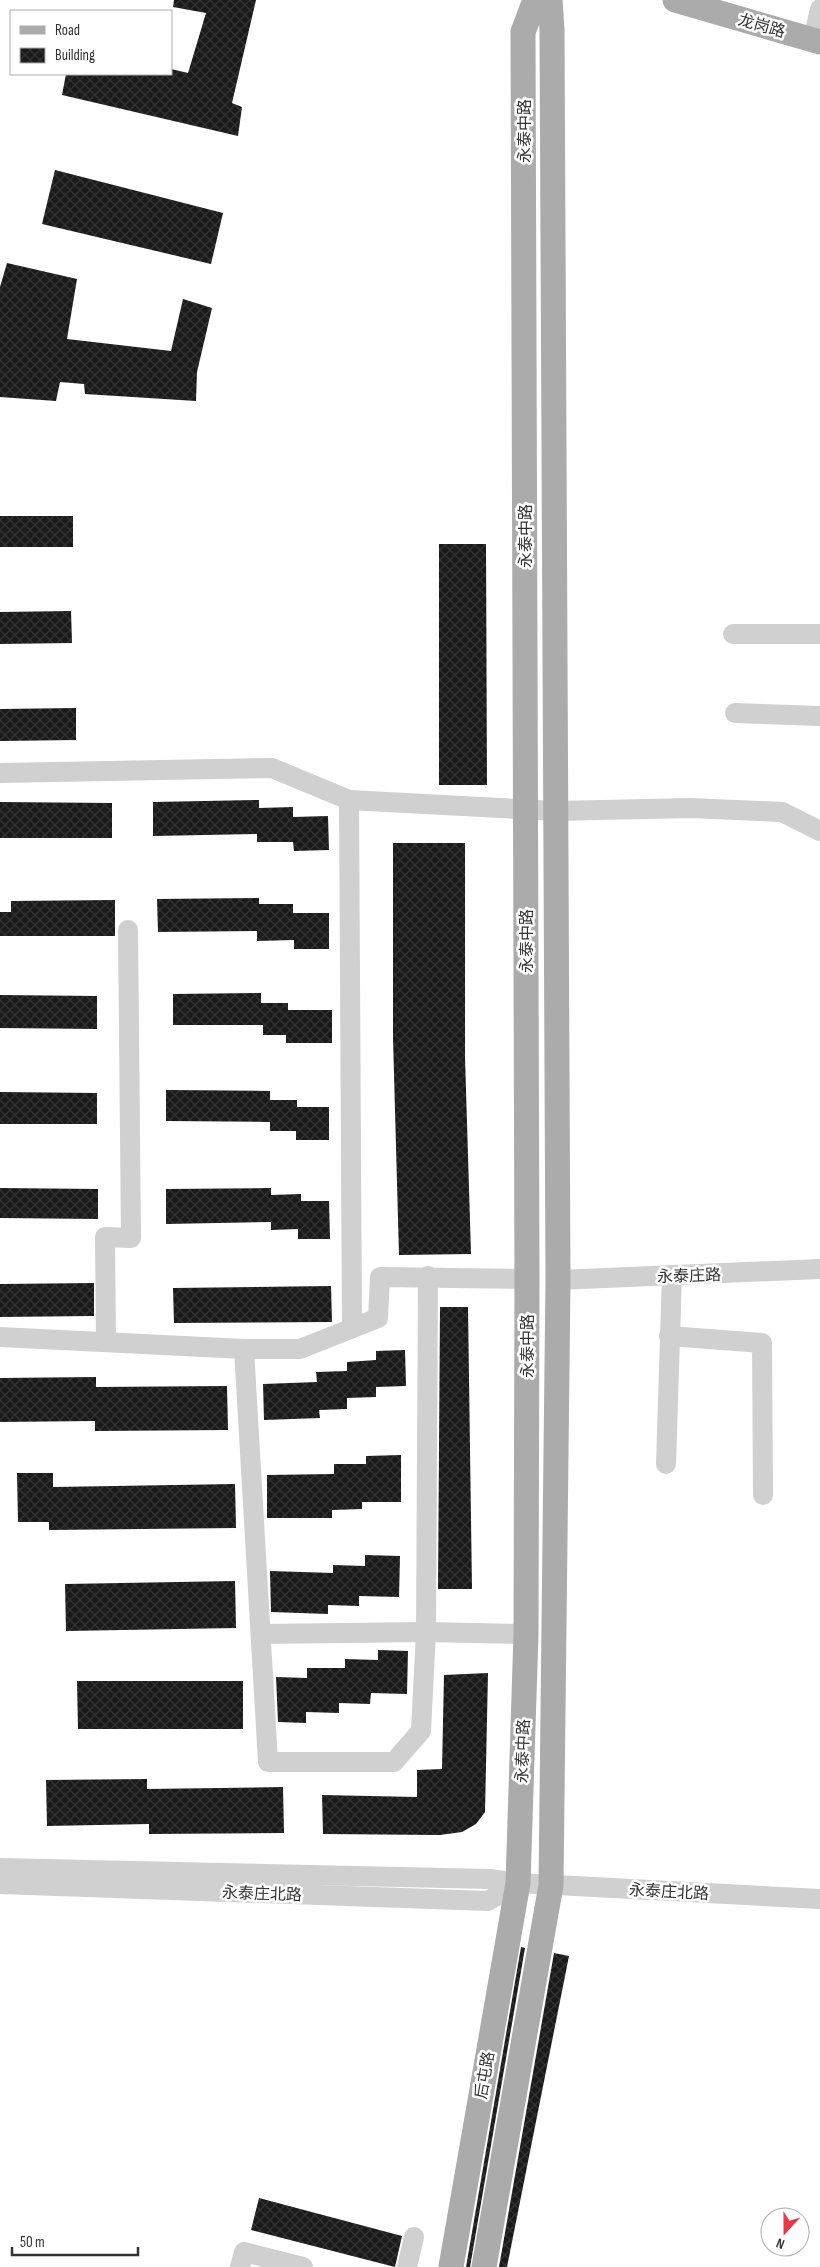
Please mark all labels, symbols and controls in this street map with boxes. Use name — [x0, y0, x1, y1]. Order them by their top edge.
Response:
legend — [10, 10, 172, 75]
street label: 龙岗路 — [736, 11, 787, 42]
text: Road — [55, 21, 80, 40]
text: Building — [55, 46, 95, 65]
street label: 永泰中路 — [516, 99, 535, 163]
street label: 永泰中路 — [517, 504, 536, 568]
street label: 永泰中路 — [518, 909, 537, 973]
street label: 永泰庄路 — [657, 1266, 721, 1287]
street label: 永泰中路 — [519, 1314, 538, 1378]
street label: 永泰中路 — [513, 1719, 534, 1783]
street label: 永泰庄北路 — [628, 1881, 709, 1904]
street label: 永泰庄北路 — [222, 1884, 302, 1905]
street label: 后屯路 — [472, 2050, 499, 2101]
north arrow — [760, 2207, 810, 2257]
scale bar — [12, 2224, 139, 2256]
text: 50 m — [20, 2233, 45, 2252]
text: N — [774, 2234, 787, 2253]

